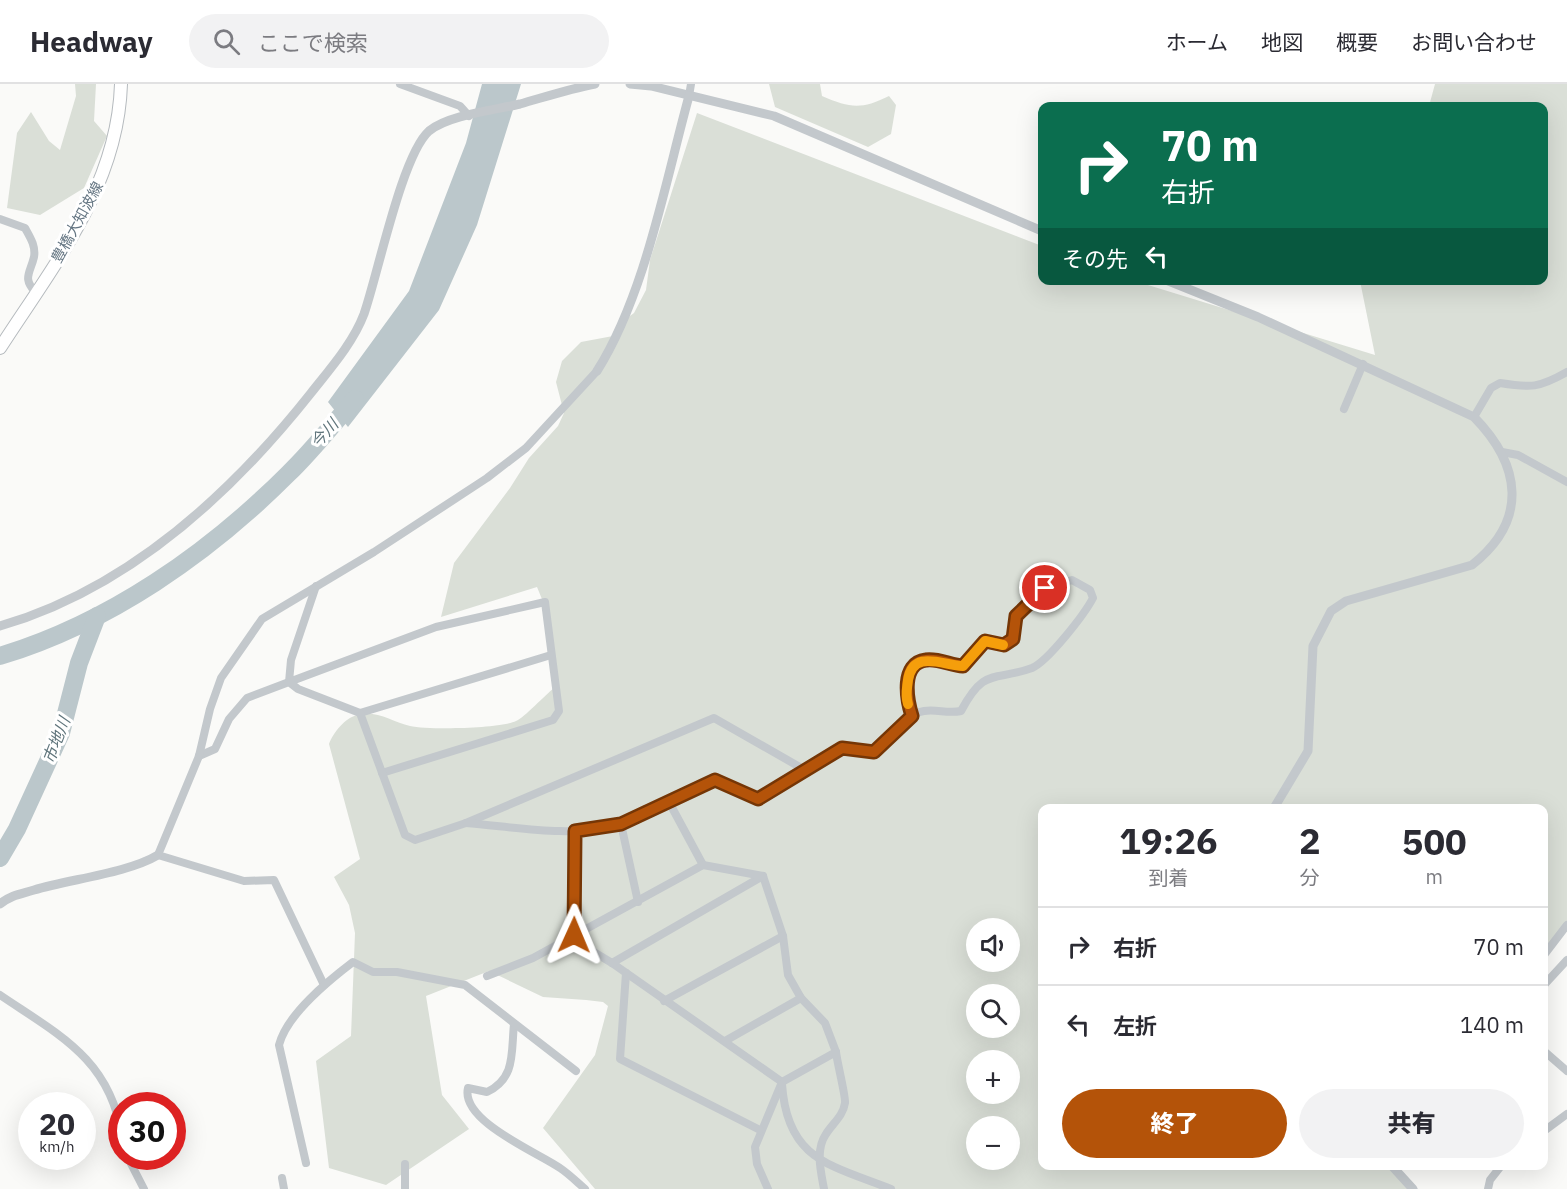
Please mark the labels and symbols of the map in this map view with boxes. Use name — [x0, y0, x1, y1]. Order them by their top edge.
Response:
street label: 豊橋大知波線 — [47, 178, 107, 266]
water label: 今川 — [306, 413, 343, 452]
pin — [1019, 562, 1070, 613]
water label: 市地川 — [38, 712, 75, 766]
position arrow — [542, 903, 606, 967]
speed limit sign: 30 — [108, 1092, 186, 1170]

